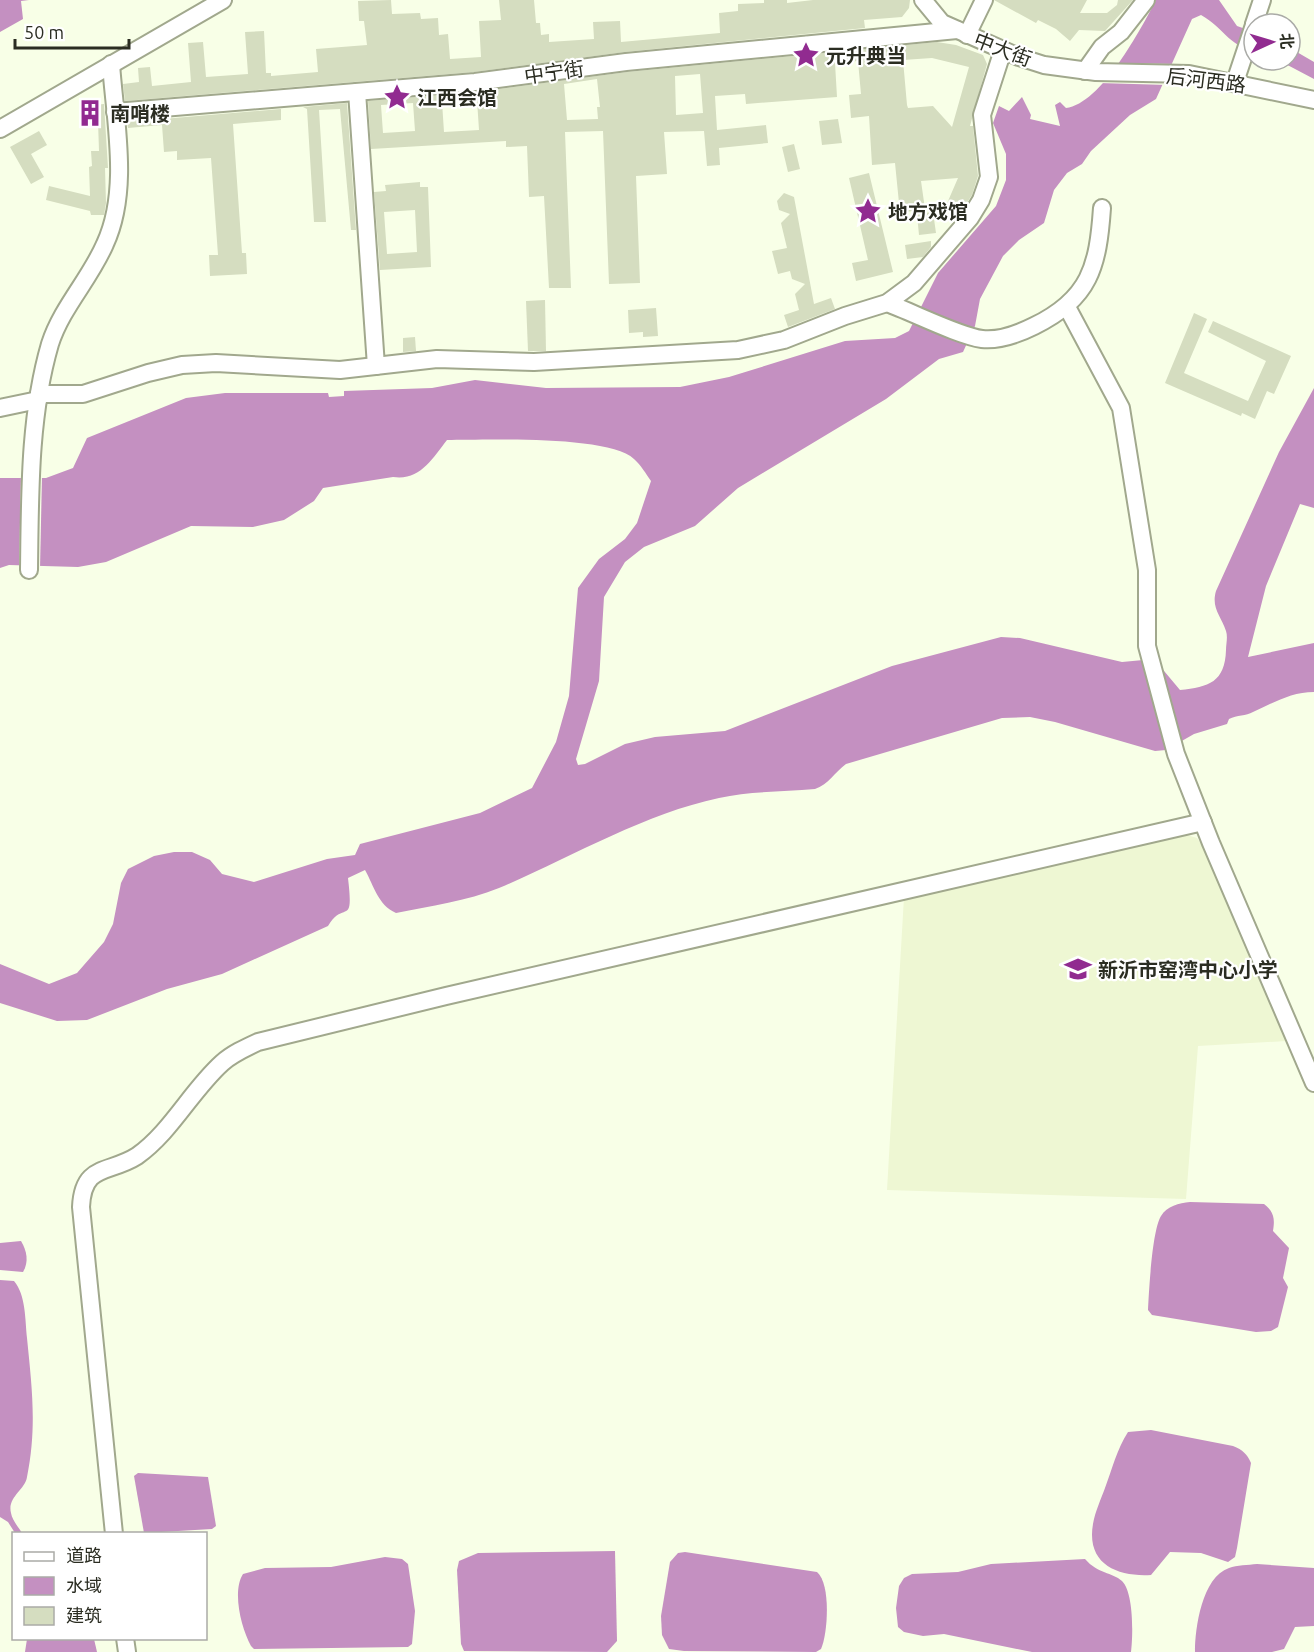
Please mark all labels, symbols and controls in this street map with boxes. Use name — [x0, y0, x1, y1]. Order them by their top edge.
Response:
scale bar — [15, 12, 129, 50]
north arrow — [1242, 12, 1302, 72]
text: 50 m — [24, 22, 64, 42]
street label: 中大街 — [971, 28, 1035, 70]
text: 北 — [1277, 32, 1297, 50]
place icon: 元升典当 — [791, 40, 821, 70]
place label: 元升典当 — [826, 44, 906, 67]
street label: 中宁街 — [523, 56, 585, 88]
street label: 后河西路 — [1165, 64, 1247, 96]
place icon: 江西会馆 — [382, 82, 412, 112]
place label: 江西会馆 — [417, 86, 497, 109]
building icon: 南哨楼 — [75, 98, 105, 128]
place label: 南哨楼 — [110, 102, 170, 125]
place icon: 地方戏馆 — [853, 196, 883, 226]
place label: 地方戏馆 — [888, 200, 968, 223]
school or university icon: 新沂市窑湾中心小学 — [1063, 954, 1093, 984]
place label: 新沂市窑湾中心小学 — [1098, 958, 1278, 981]
legend — [12, 1532, 207, 1640]
text: 道路 — [66, 1545, 102, 1565]
text: 水域 — [66, 1575, 102, 1595]
text: 建筑 — [66, 1605, 102, 1625]

